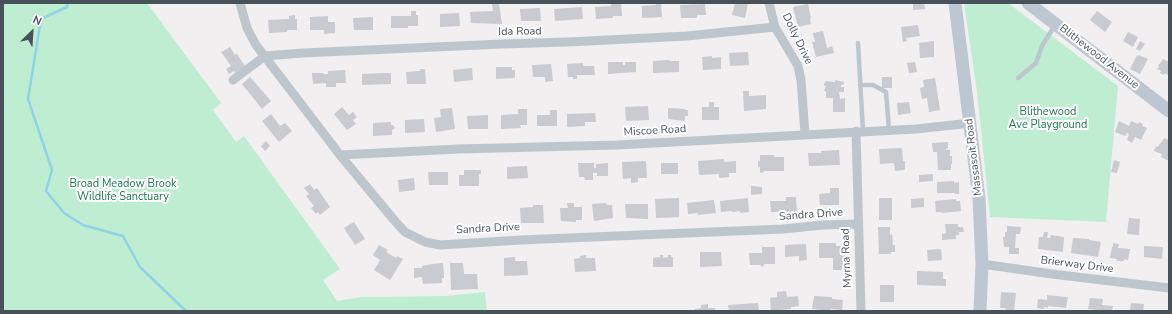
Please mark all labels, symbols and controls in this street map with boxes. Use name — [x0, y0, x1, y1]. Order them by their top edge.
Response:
street label: Dolly Drive — [779, 11, 815, 67]
north arrow — [12, 12, 52, 52]
text: N — [30, 12, 44, 29]
street label: Blithewood Avenue — [1057, 22, 1141, 92]
street label: Ida Road — [498, 25, 542, 39]
park label: Blithewood Ave Playground — [1009, 105, 1087, 131]
street label: Massasoit Road — [963, 118, 985, 196]
street label: Miscoe Road — [623, 123, 687, 139]
park label: Broad Meadow Brook Wildlife Sanctuary — [69, 177, 177, 203]
street label: Sandra Drive — [779, 206, 843, 224]
street label: Sandra Drive — [456, 221, 520, 237]
street label: Myrna Road — [839, 228, 855, 288]
street label: Brierway Drive — [1040, 254, 1114, 276]

